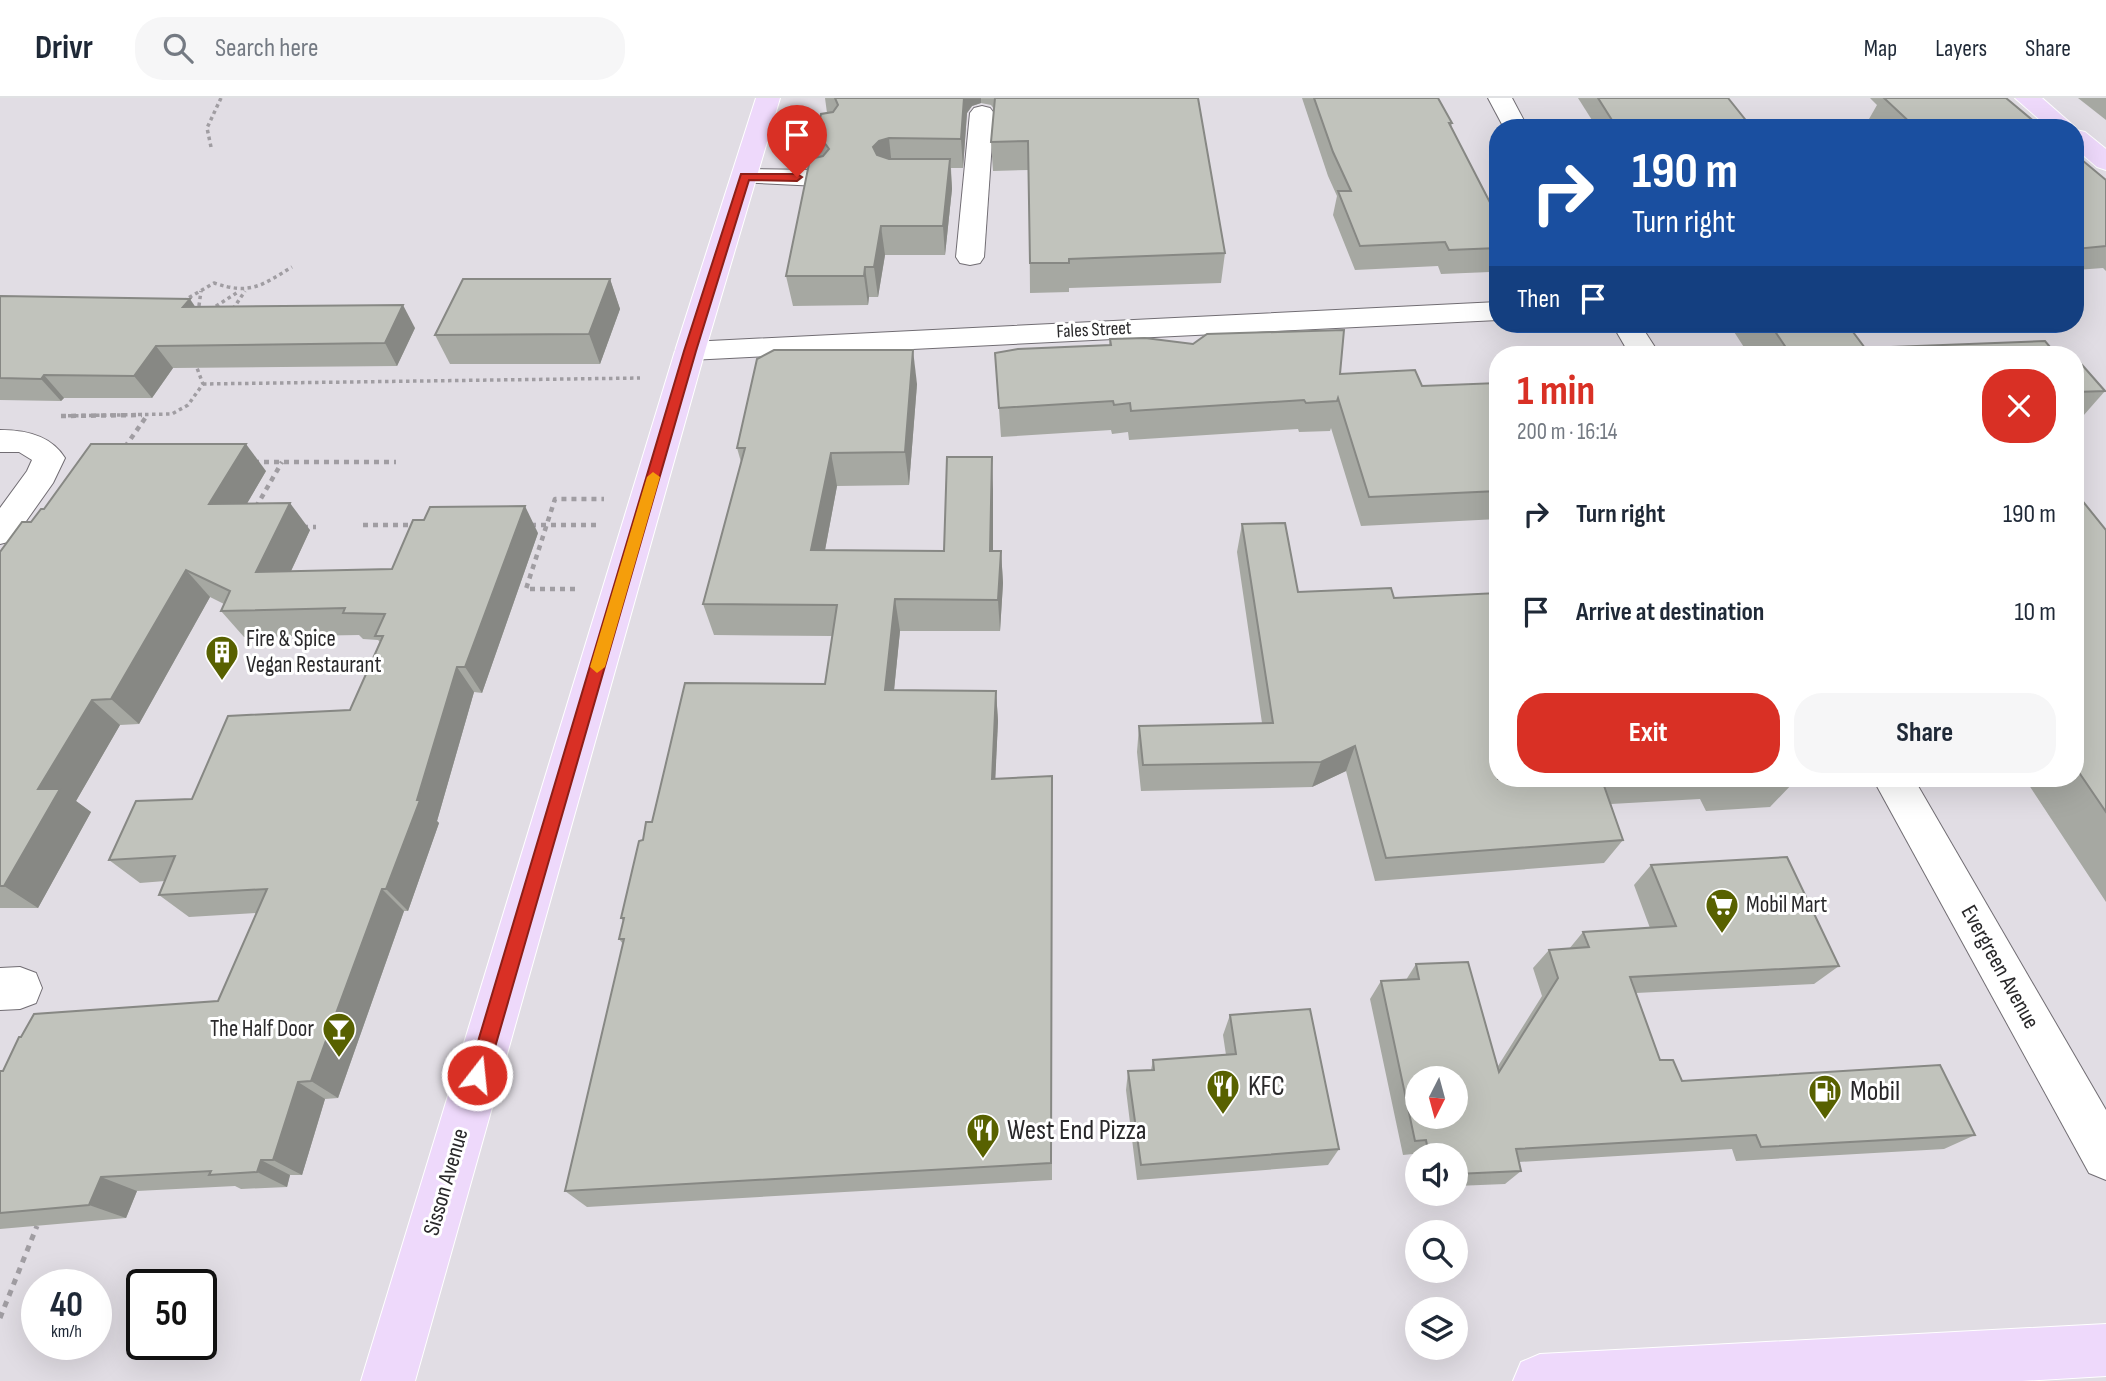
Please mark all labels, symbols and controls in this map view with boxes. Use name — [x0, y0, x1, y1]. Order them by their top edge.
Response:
search box — [135, 17, 625, 80]
text: Drivr — [35, 28, 93, 68]
icon: search — [159, 29, 197, 67]
text: Search here — [215, 33, 318, 64]
text: Map — [1864, 34, 1897, 63]
text: Layers — [1935, 34, 1987, 63]
text: Share — [2025, 34, 2071, 63]
pin — [767, 105, 827, 177]
icon: arrive — [778, 116, 816, 154]
text: 190 m — [1632, 143, 1738, 202]
icon: right — [1517, 147, 1608, 238]
text: Turn right — [1632, 203, 1736, 242]
icon: arrive — [1574, 280, 1612, 318]
text: Then — [1517, 284, 1560, 315]
street label: Fales Street — [1056, 317, 1132, 343]
text: 1 min — [1517, 366, 1595, 417]
button: close — [1982, 369, 2056, 443]
text: 200 m · 16:14 — [1517, 418, 1617, 446]
icon: right — [1517, 495, 1555, 533]
text: Turn right — [1576, 499, 1665, 530]
text: 190 m — [2003, 499, 2056, 530]
icon: arrive — [1517, 593, 1555, 631]
text: Arrive at destination — [1576, 597, 1764, 628]
text: 10 m — [2014, 597, 2056, 628]
place label: Fire & Spice Vegan Restaurant — [246, 625, 381, 679]
building icon: Fire & Spice Vegan Restaurant — [203, 633, 241, 682]
button: Exit — [1517, 693, 1780, 773]
button: Share — [1794, 693, 2056, 773]
supermarket icon: Mobil Mart — [1703, 886, 1741, 935]
place label: Mobil Mart — [1746, 891, 1827, 919]
street label: Evergreen Avenue — [1955, 900, 2045, 1034]
bar icon: The Half Door — [320, 1010, 358, 1059]
place label: The Half Door — [210, 1015, 314, 1043]
position arrow — [440, 1038, 514, 1112]
north arrow — [1405, 1066, 1468, 1129]
map controls — [1405, 1066, 1468, 1360]
restaurant icon: KFC — [1204, 1067, 1242, 1116]
place label: KFC — [1248, 1070, 1285, 1103]
fuel station icon: Mobil — [1806, 1072, 1844, 1121]
place label: Mobil — [1850, 1075, 1900, 1108]
restaurant icon: West End Pizza — [964, 1111, 1002, 1160]
place label: West End Pizza — [1007, 1114, 1147, 1147]
street label: Sisson Avenue — [417, 1125, 475, 1239]
button: sound — [1405, 1143, 1468, 1206]
button: search — [1405, 1220, 1468, 1283]
speed limit sign: 50 — [126, 1269, 217, 1360]
text: 40 — [50, 1284, 83, 1327]
button: layers — [1405, 1297, 1468, 1360]
text: km/h — [51, 1321, 82, 1342]

